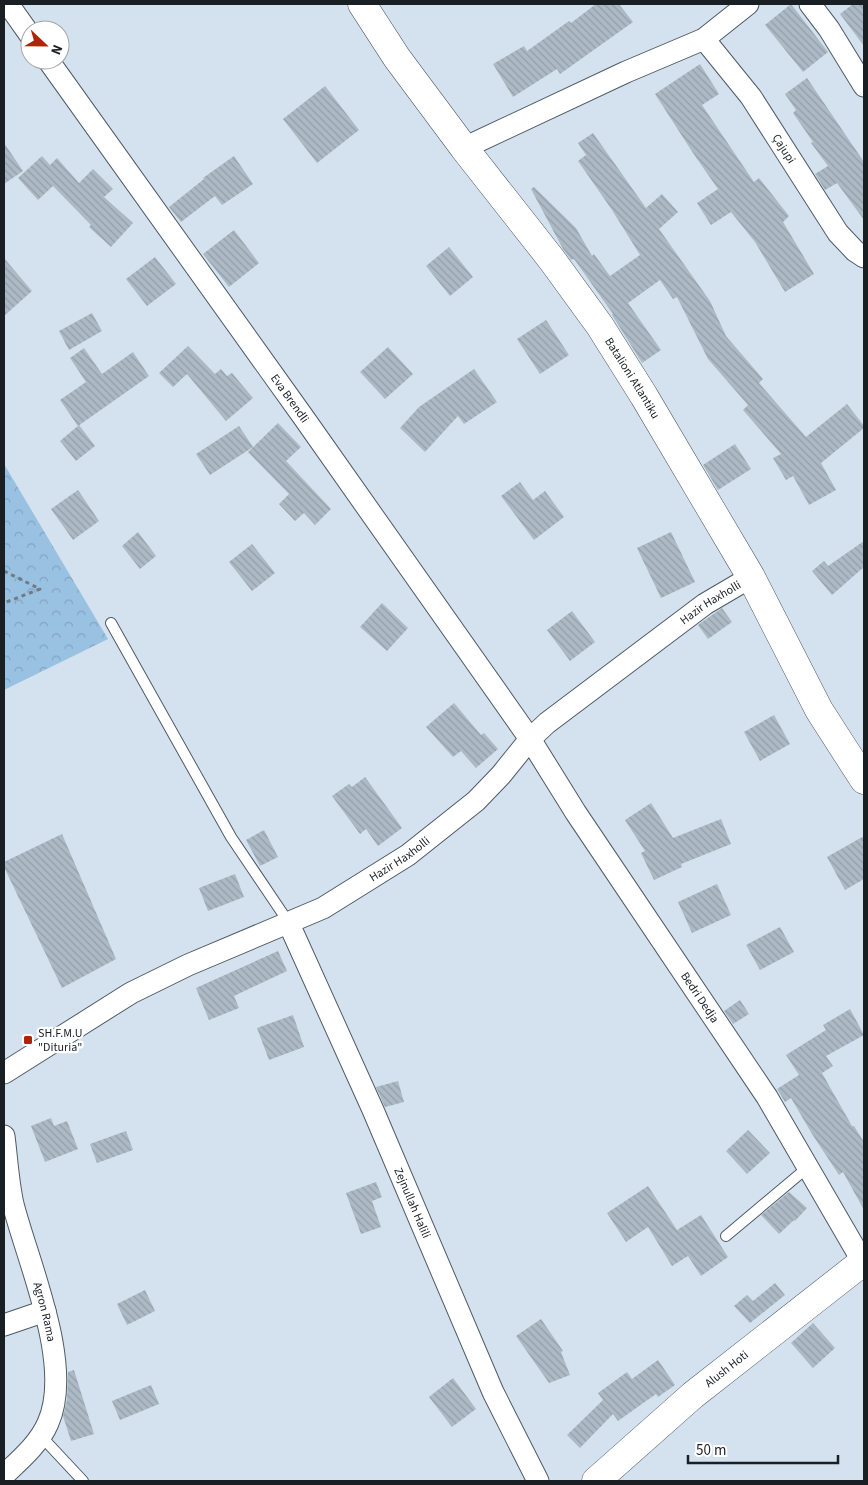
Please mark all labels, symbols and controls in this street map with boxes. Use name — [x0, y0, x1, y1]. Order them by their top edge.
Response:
north arrow — [20, 20, 70, 70]
text: N — [45, 41, 67, 58]
street label: Çajupi — [768, 131, 799, 167]
street label: Batalioni Atlantiku — [600, 334, 664, 422]
street label: Eva Brendli — [266, 371, 313, 427]
street label: Hazir Haxholli — [677, 577, 744, 629]
street label: Hazir Haxholli — [366, 833, 434, 886]
street label: Bedri Dedja — [676, 969, 723, 1027]
place label: SH.F.M.U "Dituria" — [38, 1025, 82, 1056]
marker: SH.F.M.U "Dituria" — [22, 1034, 34, 1046]
street label: Zejnullah Halili — [389, 1165, 435, 1241]
street label: Agron Rama — [28, 1280, 60, 1343]
street label: Alush Hoti — [701, 1347, 752, 1392]
scale bar — [688, 1432, 838, 1464]
text: 50 m — [696, 1440, 726, 1461]

